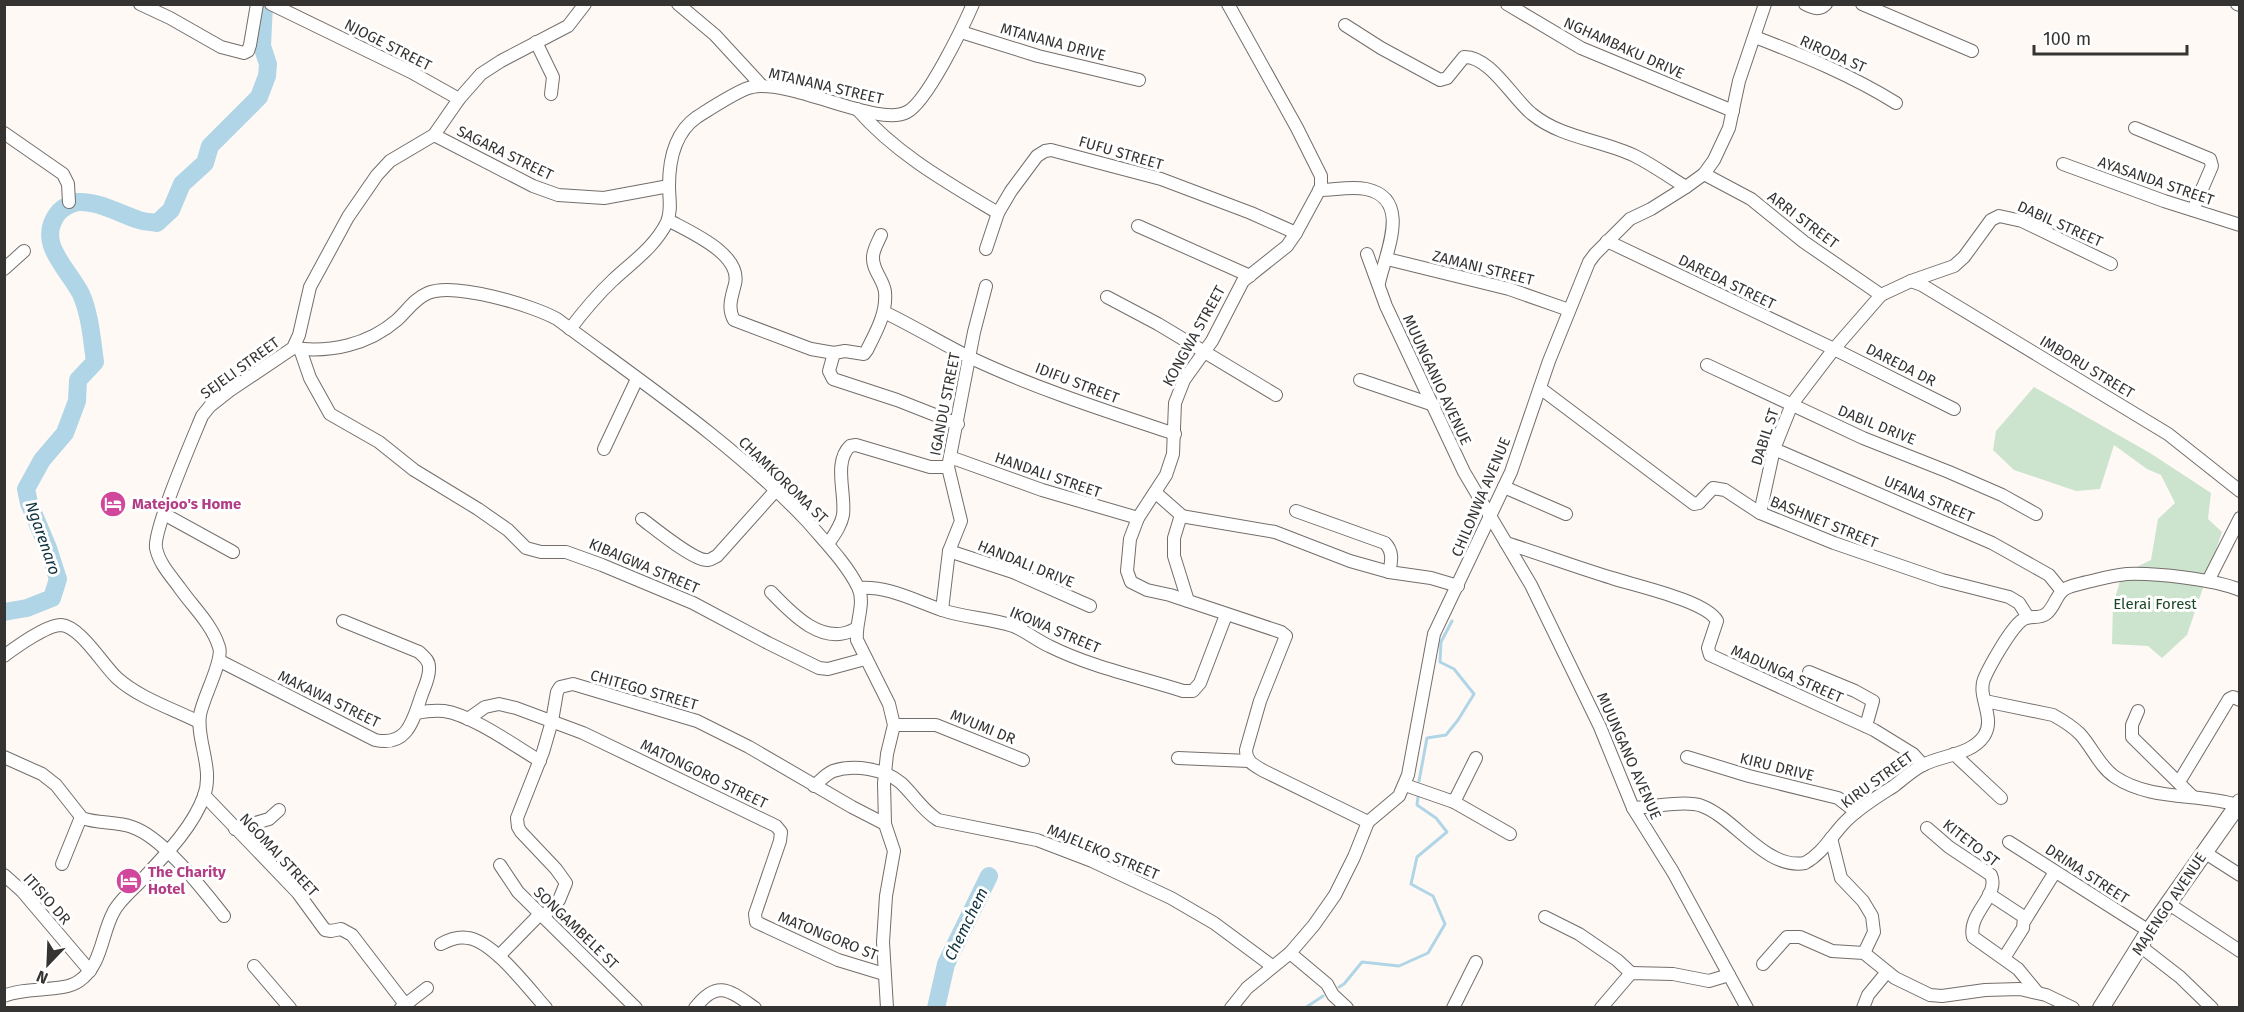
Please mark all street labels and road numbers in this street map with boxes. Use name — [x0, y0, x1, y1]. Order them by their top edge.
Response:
street label: NGHAMBAKU DRIVE — [1561, 13, 1687, 83]
street label: NJOGE STREET — [342, 15, 435, 75]
street label: MTANANA DRIVE — [998, 19, 1108, 65]
street label: RIRODA ST — [1797, 31, 1869, 77]
street label: MTANANA STREET — [767, 64, 885, 108]
street label: SAGARA STREET — [454, 122, 556, 184]
street label: FUFU STREET — [1077, 132, 1166, 174]
street label: AYASANDA STREET — [2096, 153, 2217, 209]
street label: ARRI STREET — [1764, 188, 1842, 252]
street label: DABIL STREET — [2015, 197, 2106, 251]
street label: ZAMANI STREET — [1430, 247, 1536, 289]
street label: DAREDA STREET — [1676, 251, 1779, 313]
street label: KONGWA STREET — [1159, 282, 1229, 389]
street label: MUUNGANIO AVENUE — [1399, 312, 1475, 448]
street label: IMBORU STREET — [2037, 332, 2138, 402]
street label: SEJELI STREET — [197, 333, 283, 403]
street label: DAREDA DR — [1863, 340, 1939, 390]
street label: IGANDU STREET — [926, 351, 964, 457]
street label: IDIFU STREET — [1033, 359, 1122, 407]
street label: DABIL DRIVE — [1835, 401, 1919, 449]
street label: DABIL ST — [1747, 406, 1783, 468]
street label: CHAMKOROMA ST — [735, 433, 831, 527]
street label: CHILONWA AVENUE — [1448, 434, 1514, 560]
street label: HANDALI STREET — [992, 448, 1104, 502]
street label: UFANA STREET — [1881, 472, 1977, 526]
street label: BASHNET STREET — [1768, 492, 1881, 552]
street label: KIBAIGWA STREET — [586, 535, 702, 597]
street label: HANDALI DRIVE — [975, 536, 1077, 592]
street label: IKOWA STREET — [1007, 603, 1103, 657]
street label: MADUNGA STREET — [1728, 641, 1846, 707]
street label: CHITEGO STREET — [588, 666, 700, 714]
street label: MAKAWA STREET — [275, 667, 383, 732]
street label: MUUNGANO AVENUE — [1593, 690, 1665, 822]
street label: MVUMI DR — [948, 706, 1018, 748]
street label: MATONGORO STREET — [638, 735, 771, 813]
street label: KIRU STREET — [1837, 748, 1917, 812]
street label: KIRU DRIVE — [1738, 749, 1816, 785]
street label: NGOMAI STREET — [236, 810, 322, 900]
street label: KITETO ST — [1939, 816, 2003, 871]
street label: MAJELEKO STREET — [1044, 820, 1162, 884]
street label: DRIMA STREET — [2042, 840, 2132, 908]
street label: MAJENGO AVENUE — [2128, 849, 2210, 959]
street label: ITISIO DR — [19, 870, 75, 928]
street label: SONGAMBELE ST — [530, 883, 622, 973]
street label: MATONGORO ST — [775, 908, 881, 964]

